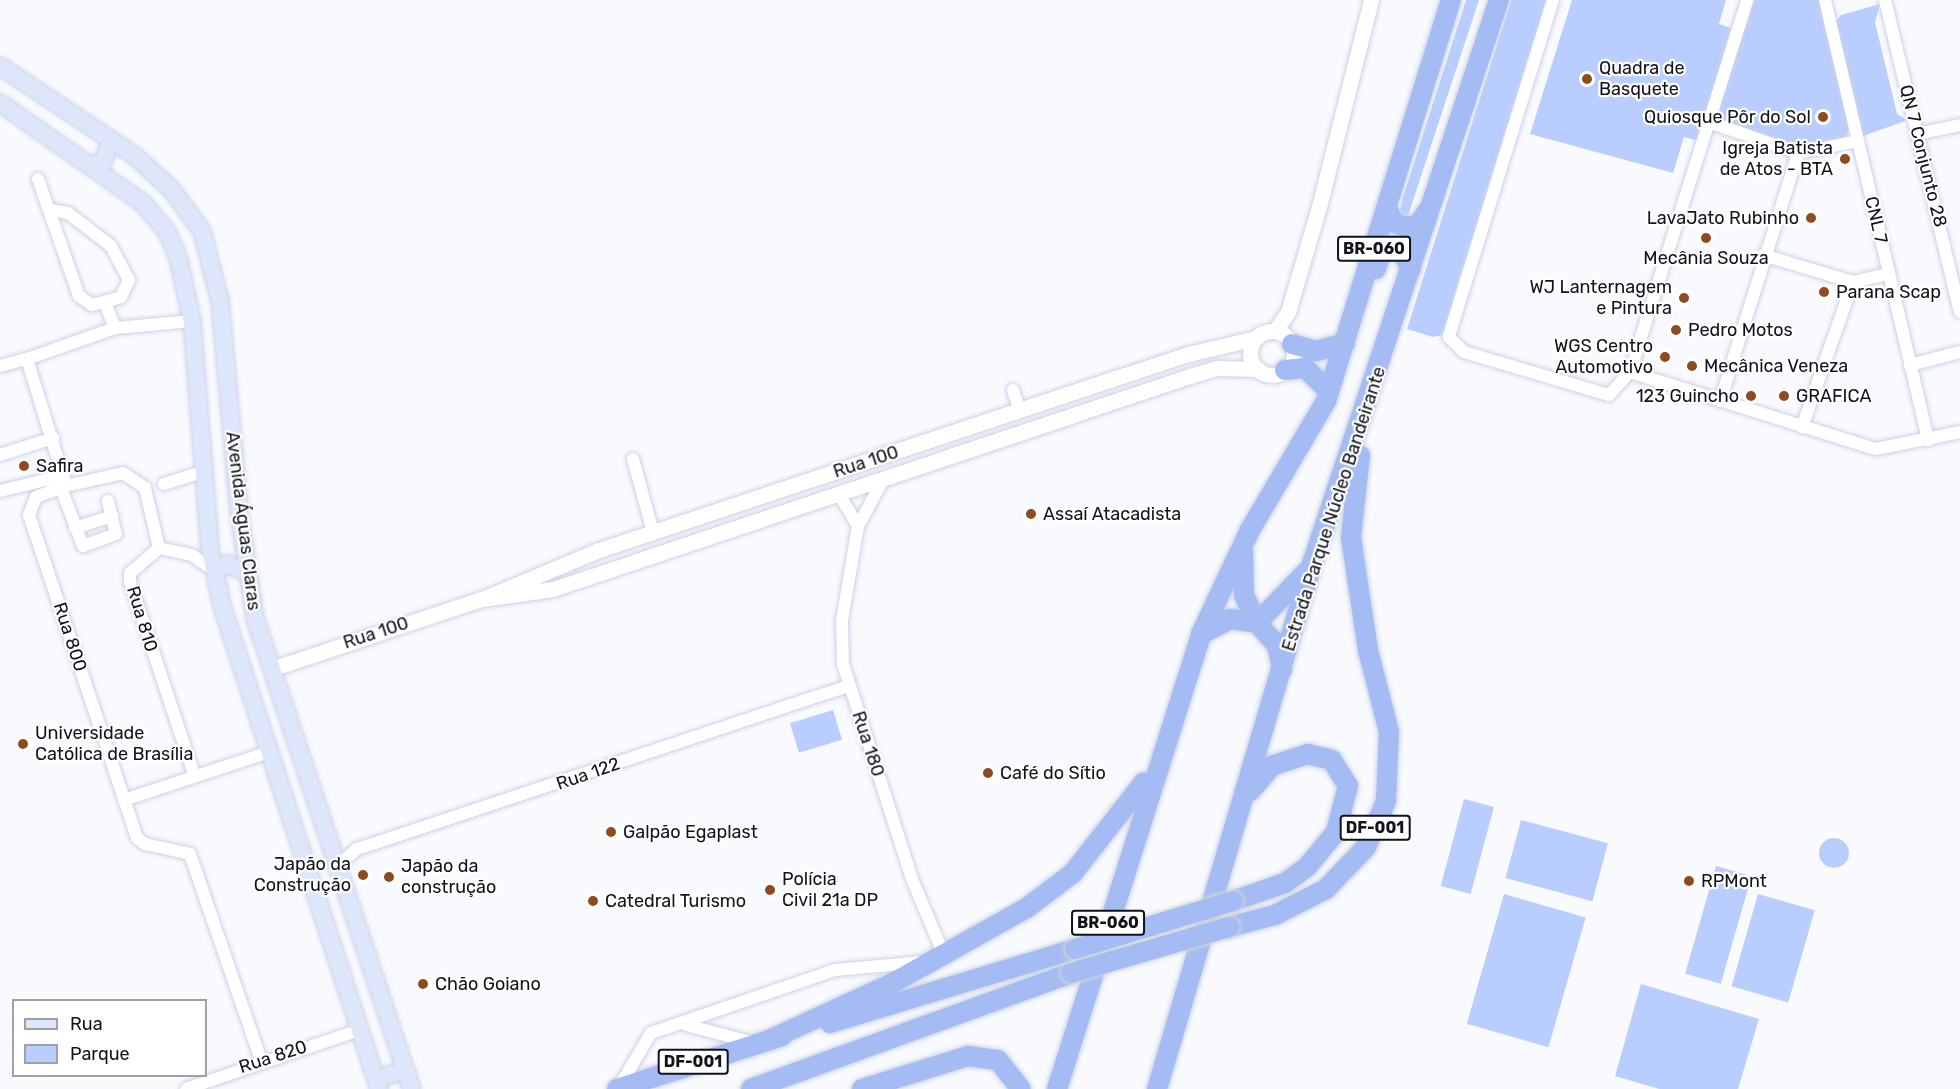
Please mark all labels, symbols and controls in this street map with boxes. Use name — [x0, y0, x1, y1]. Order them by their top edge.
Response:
place label: Quadra de Basquete — [1599, 58, 1684, 100]
marker: Quadra de Basquete — [1580, 72, 1594, 86]
street label: QN 7 Conjunto 28 — [1895, 83, 1951, 229]
place label: Quiosque Pôr do Sol — [1644, 106, 1811, 128]
marker: Quiosque Pôr do Sol — [1816, 110, 1830, 124]
place label: Igreja Batista de Atos - BTA — [1719, 138, 1833, 180]
marker: Igreja Batista de Atos - BTA — [1838, 152, 1852, 166]
street label: CNL 7 — [1860, 194, 1892, 246]
place label: LavaJato Rubinho — [1647, 207, 1799, 229]
marker: LavaJato Rubinho — [1804, 211, 1818, 225]
marker: Mecânia Souza — [1699, 231, 1713, 245]
road number: BR-060 — [1336, 236, 1412, 262]
place label: Mecânia Souza — [1643, 247, 1769, 269]
place label: WJ Lanternagem e Pintura — [1529, 277, 1672, 320]
place label: Parana Scap — [1836, 281, 1941, 303]
marker: Parana Scap — [1817, 285, 1831, 299]
marker: WJ Lanternagem e Pintura — [1677, 291, 1691, 305]
place label: Pedro Motos — [1688, 319, 1793, 341]
marker: Pedro Motos — [1669, 323, 1683, 337]
place label: WGS Centro Automotivo — [1554, 336, 1653, 378]
marker: WGS Centro Automotivo — [1658, 350, 1672, 364]
place label: Mecânica Veneza — [1704, 355, 1849, 377]
marker: Mecânica Veneza — [1685, 359, 1699, 373]
street label: Estrada Parque Núcleo Bandeirante — [1278, 364, 1390, 654]
place label: 123 Guincho — [1636, 385, 1739, 407]
place label: GRAFICA — [1796, 385, 1871, 407]
marker: 123 Guincho — [1744, 389, 1758, 403]
marker: GRAFICA — [1777, 389, 1791, 403]
street label: Avenida Águas Claras — [221, 430, 265, 612]
street label: Rua 100 — [831, 441, 901, 483]
place label: Safira — [36, 455, 84, 477]
marker: Safira — [17, 459, 31, 473]
place label: Assaí Atacadista — [1043, 503, 1182, 525]
marker: Assaí Atacadista — [1024, 507, 1038, 521]
street label: Rua 810 — [122, 584, 162, 654]
street label: Rua 800 — [49, 600, 91, 674]
street label: Rua 100 — [341, 612, 411, 654]
street label: Rua 180 — [847, 709, 889, 779]
place label: Universidade Católica de Brasília — [35, 723, 193, 766]
marker: Universidade Católica de Brasília — [16, 737, 30, 751]
street label: Rua 122 — [553, 753, 623, 795]
place label: Café do Sítio — [1000, 762, 1106, 784]
marker: Café do Sítio — [981, 766, 995, 780]
road number: DF-001 — [1339, 815, 1411, 841]
place label: Galpão Egaplast — [623, 821, 758, 843]
marker: Galpão Egaplast — [604, 825, 618, 839]
place label: Japão da Construção — [254, 854, 351, 896]
place label: Japão da construção — [401, 856, 496, 898]
marker: Japão da Construção — [356, 868, 370, 882]
place label: Polícia Civil 21a DP — [782, 869, 878, 912]
marker: Japão da construção — [382, 870, 396, 884]
place label: RPMont — [1701, 870, 1767, 892]
marker: RPMont — [1682, 874, 1696, 888]
marker: Polícia Civil 21a DP — [763, 883, 777, 897]
place label: Catedral Turismo — [605, 890, 747, 912]
marker: Catedral Turismo — [586, 894, 600, 908]
road number: BR-060 — [1070, 910, 1146, 936]
place label: Chão Goiano — [435, 973, 541, 995]
marker: Chão Goiano — [416, 977, 430, 991]
legend — [12, 999, 207, 1077]
text: Rua — [70, 1013, 103, 1035]
street label: Rua 820 — [236, 1036, 310, 1078]
text: Parque — [70, 1043, 130, 1065]
road number: DF-001 — [657, 1049, 729, 1075]

